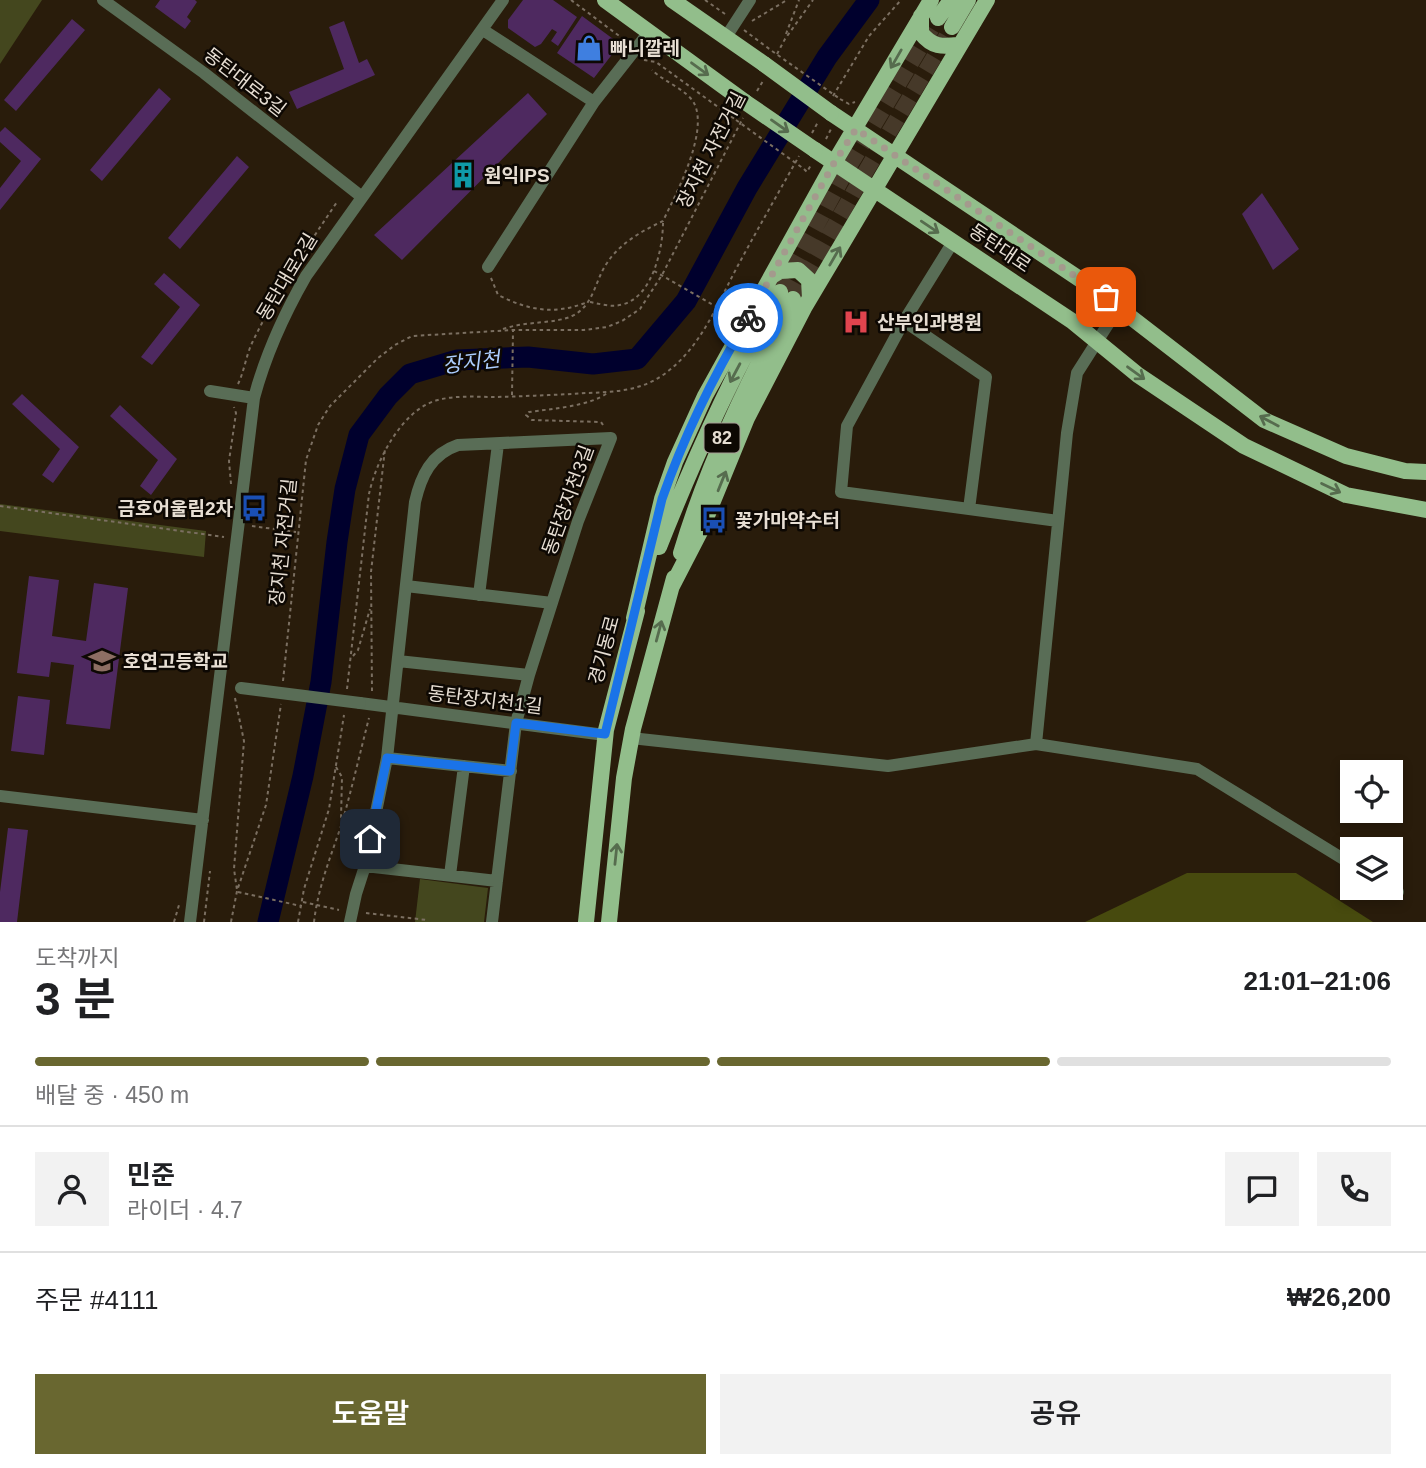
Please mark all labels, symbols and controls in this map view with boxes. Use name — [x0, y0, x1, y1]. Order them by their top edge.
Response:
shop icon: 빠니깔레 — [574, 33, 604, 63]
place label: 빠니깔레 — [610, 38, 680, 59]
street label: 동탄대로3길 — [200, 44, 290, 120]
one-way arrow — [889, 48, 903, 68]
one-way arrow — [690, 62, 709, 76]
street label: 장지천 자전거길 — [673, 88, 749, 212]
one-way arrow — [770, 119, 789, 133]
building icon: 원익IPS — [448, 160, 478, 190]
place label: 원익IPS — [484, 165, 550, 186]
one-way arrow — [920, 220, 940, 234]
street label: 동탄대로 — [965, 220, 1035, 276]
street label: 동탄대로2길 — [253, 230, 321, 324]
one-way arrow — [828, 246, 842, 266]
pin — [1076, 267, 1136, 327]
icon: bag — [1087, 278, 1125, 316]
courier — [713, 283, 783, 353]
icon: bike — [729, 299, 767, 337]
hospital icon: 산부인과병원 — [841, 307, 871, 337]
place label: 산부인과병원 — [877, 312, 982, 333]
water label: 장지천 — [441, 347, 504, 377]
one-way arrow — [728, 362, 741, 383]
one-way arrow — [1126, 365, 1145, 380]
one-way arrow — [1260, 414, 1280, 428]
road number: 82 — [704, 424, 740, 452]
street label: 동탄장지천3길 — [538, 442, 598, 558]
one-way arrow — [716, 470, 729, 492]
street label: 장지천 자전거길 — [266, 477, 300, 607]
one-way arrow — [1320, 482, 1341, 496]
bus stop icon: 금호어울림2차 — [239, 493, 269, 523]
place label: 금호어울림2차 — [118, 498, 234, 519]
bus stop icon: 꽃가마약수터 — [699, 505, 729, 535]
place label: 꽃가마약수터 — [735, 510, 840, 531]
street label: 경기동로 — [585, 614, 623, 686]
one-way arrow — [654, 621, 667, 643]
school or university icon: 호연고등학교 — [87, 646, 117, 676]
place label: 호연고등학교 — [123, 651, 228, 672]
street label: 동탄장지천1길 — [426, 683, 544, 717]
map controls — [1340, 760, 1403, 900]
button: locate — [1340, 760, 1403, 823]
pin — [340, 809, 400, 869]
icon: home — [351, 820, 389, 858]
button: layers — [1340, 837, 1403, 900]
one-way arrow — [609, 843, 622, 866]
text: 도착까지 — [35, 945, 120, 971]
text: 21:01–21:06 — [1244, 966, 1391, 996]
text: 3 분 — [35, 973, 116, 1025]
text: 배달 중 · 450 m — [35, 1082, 189, 1108]
button: person — [35, 1152, 109, 1226]
button: chat — [1225, 1152, 1299, 1226]
button: phone — [1317, 1152, 1391, 1226]
text: 민준 — [127, 1160, 175, 1190]
text: 라이더 · 4.7 — [127, 1197, 243, 1223]
text: ₩26,200 — [1287, 1282, 1391, 1312]
text: 주문 #4111 — [35, 1285, 159, 1315]
button: 도움말 — [35, 1374, 706, 1454]
button: 공유 — [720, 1374, 1391, 1454]

